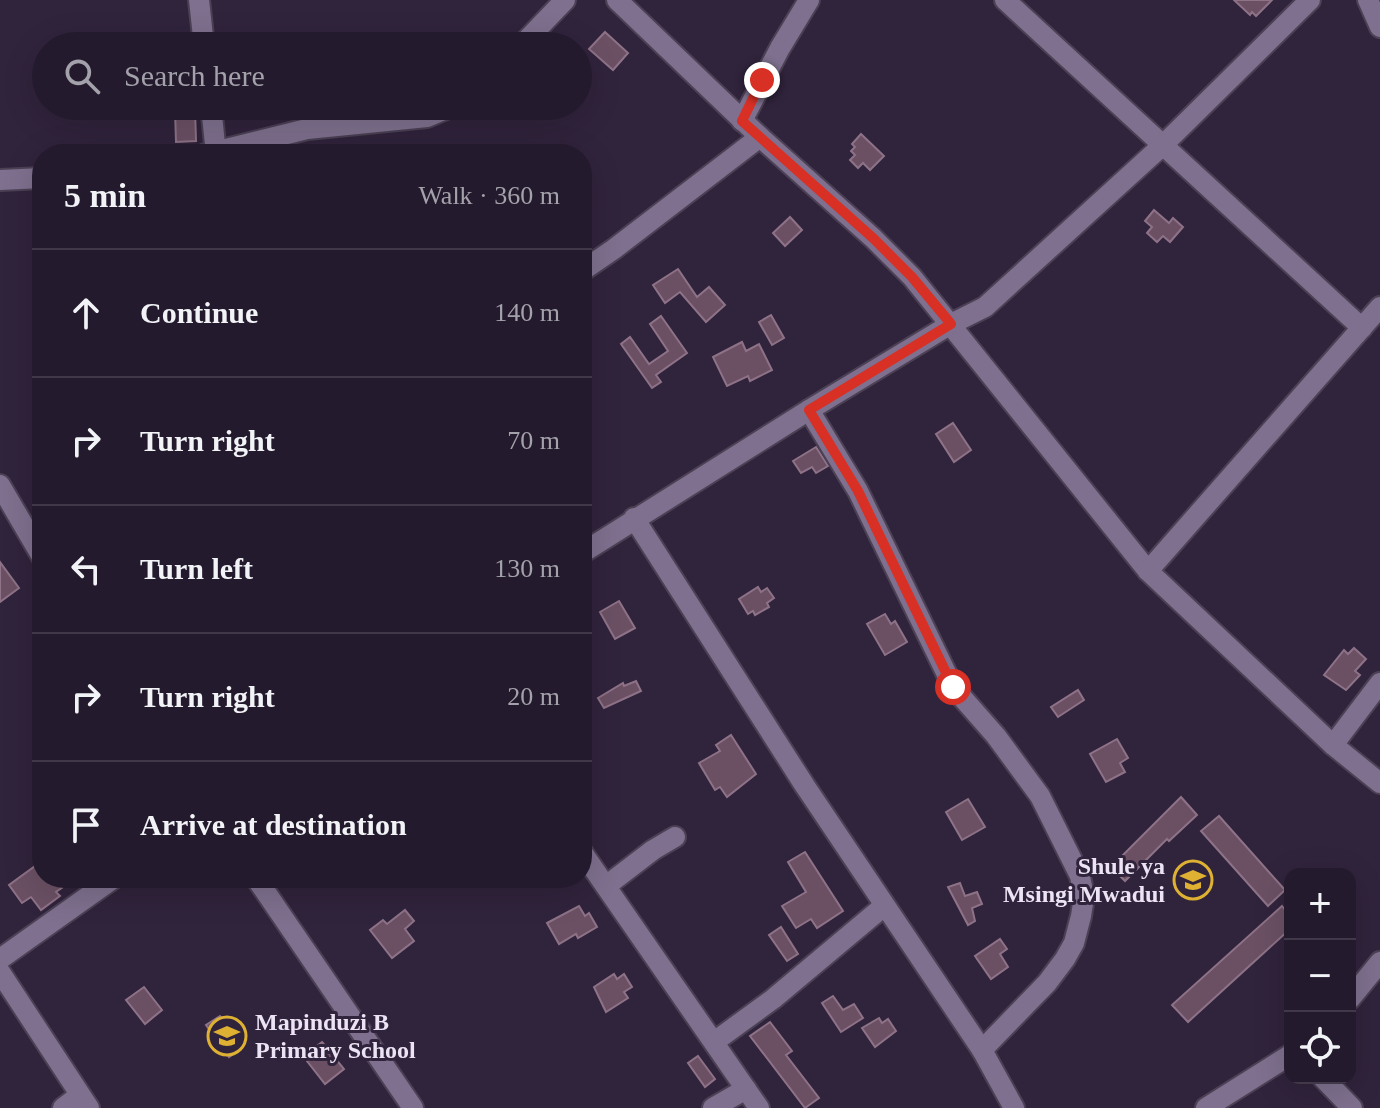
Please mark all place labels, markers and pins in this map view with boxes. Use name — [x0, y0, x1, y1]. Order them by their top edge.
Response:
place label: Shule ya Msingi Mwadui — [1003, 853, 1165, 907]
school or university icon: Shule ya Msingi Mwadui — [1172, 859, 1214, 901]
place label: Mapinduzi B Primary School — [255, 1009, 416, 1063]
school or university icon: Mapinduzi B Primary School — [206, 1015, 248, 1057]

